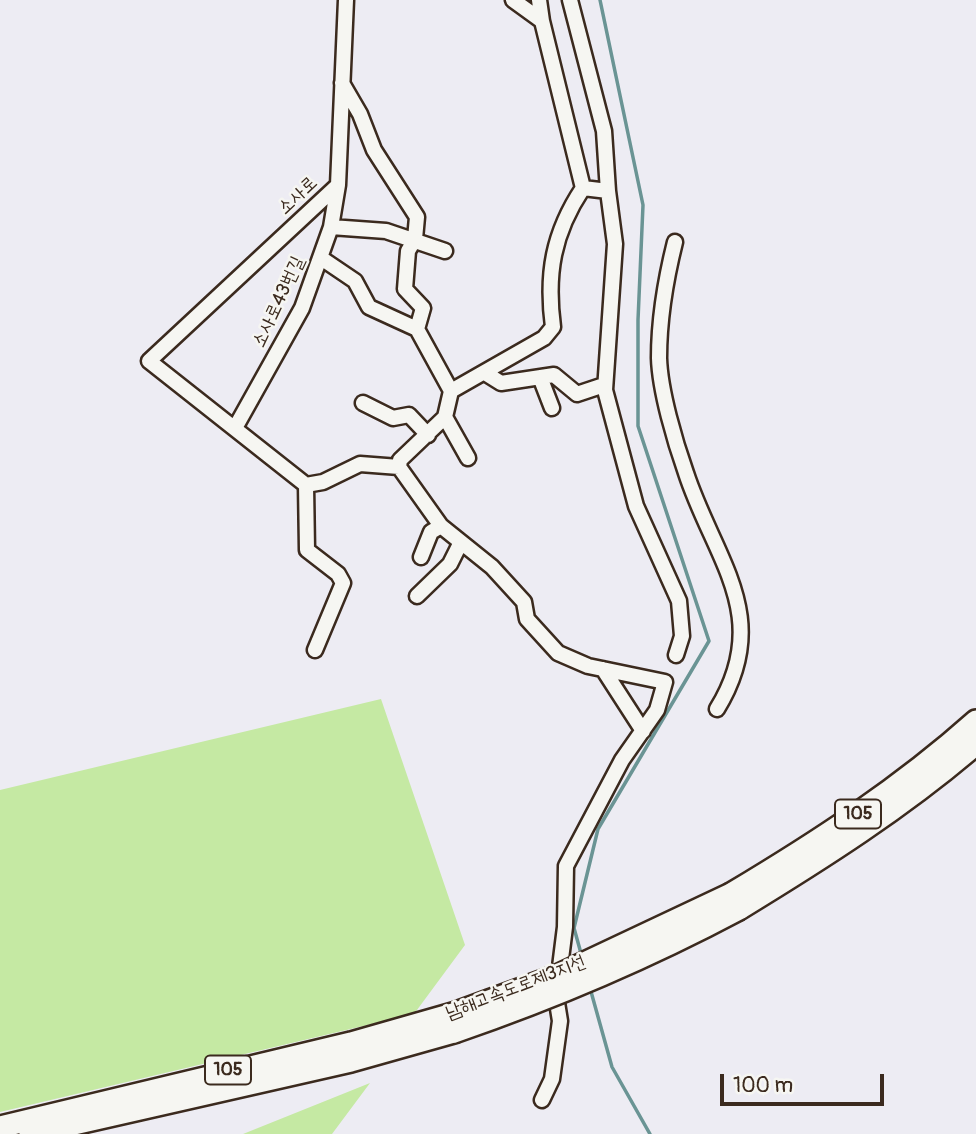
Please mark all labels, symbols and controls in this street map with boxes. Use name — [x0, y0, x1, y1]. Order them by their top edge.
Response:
street label: 소사로 — [273, 172, 323, 220]
street label: 소사로43번길 — [248, 253, 310, 351]
road number: 105 — [835, 800, 881, 828]
street label: 남해고속도로제3지선 — [443, 951, 589, 1025]
road number: 105 — [205, 1056, 251, 1084]
scale bar — [724, 1060, 888, 1104]
text: 100 m — [733, 1072, 793, 1099]

